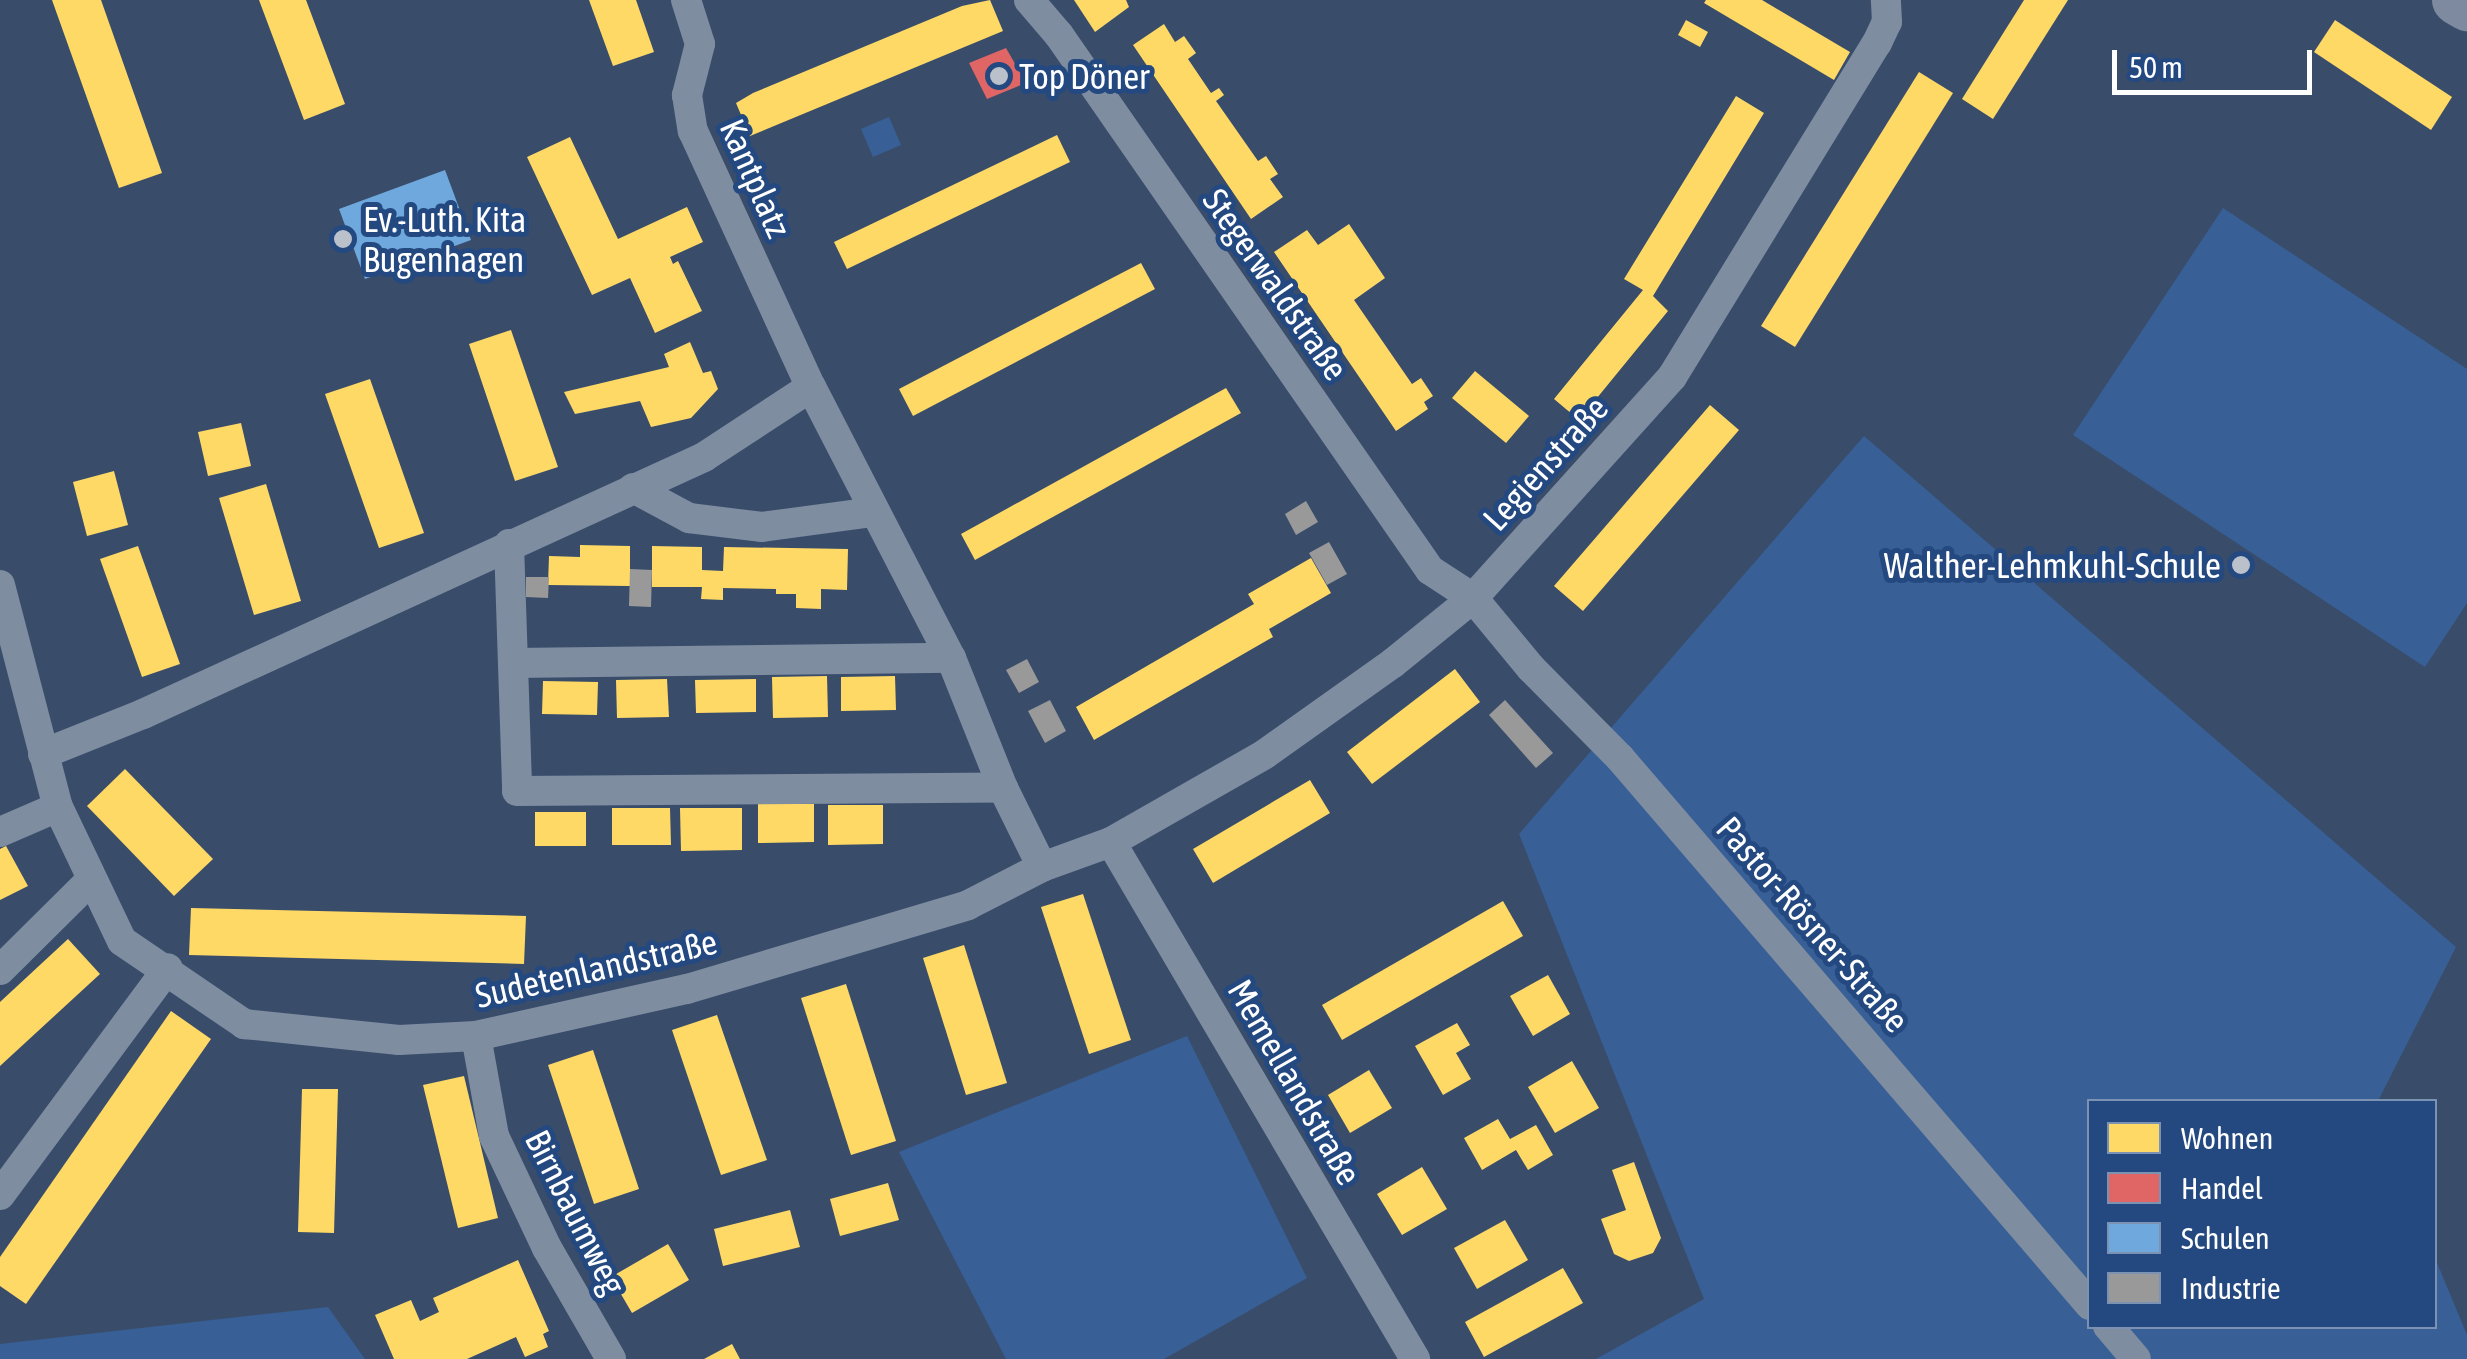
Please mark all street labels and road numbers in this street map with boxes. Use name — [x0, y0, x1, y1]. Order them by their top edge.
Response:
street label: Kantplatz — [711, 113, 801, 243]
street label: Stegerwaldstraße — [1195, 180, 1357, 388]
street label: Legienstraße — [1474, 387, 1616, 539]
street label: Pastor-Rösner-Straße — [1708, 808, 1918, 1040]
street label: Sudetenlandstraße — [471, 920, 721, 1016]
street label: Memellandstraße — [1219, 972, 1371, 1192]
street label: Birnbaumweg — [517, 1123, 635, 1301]

